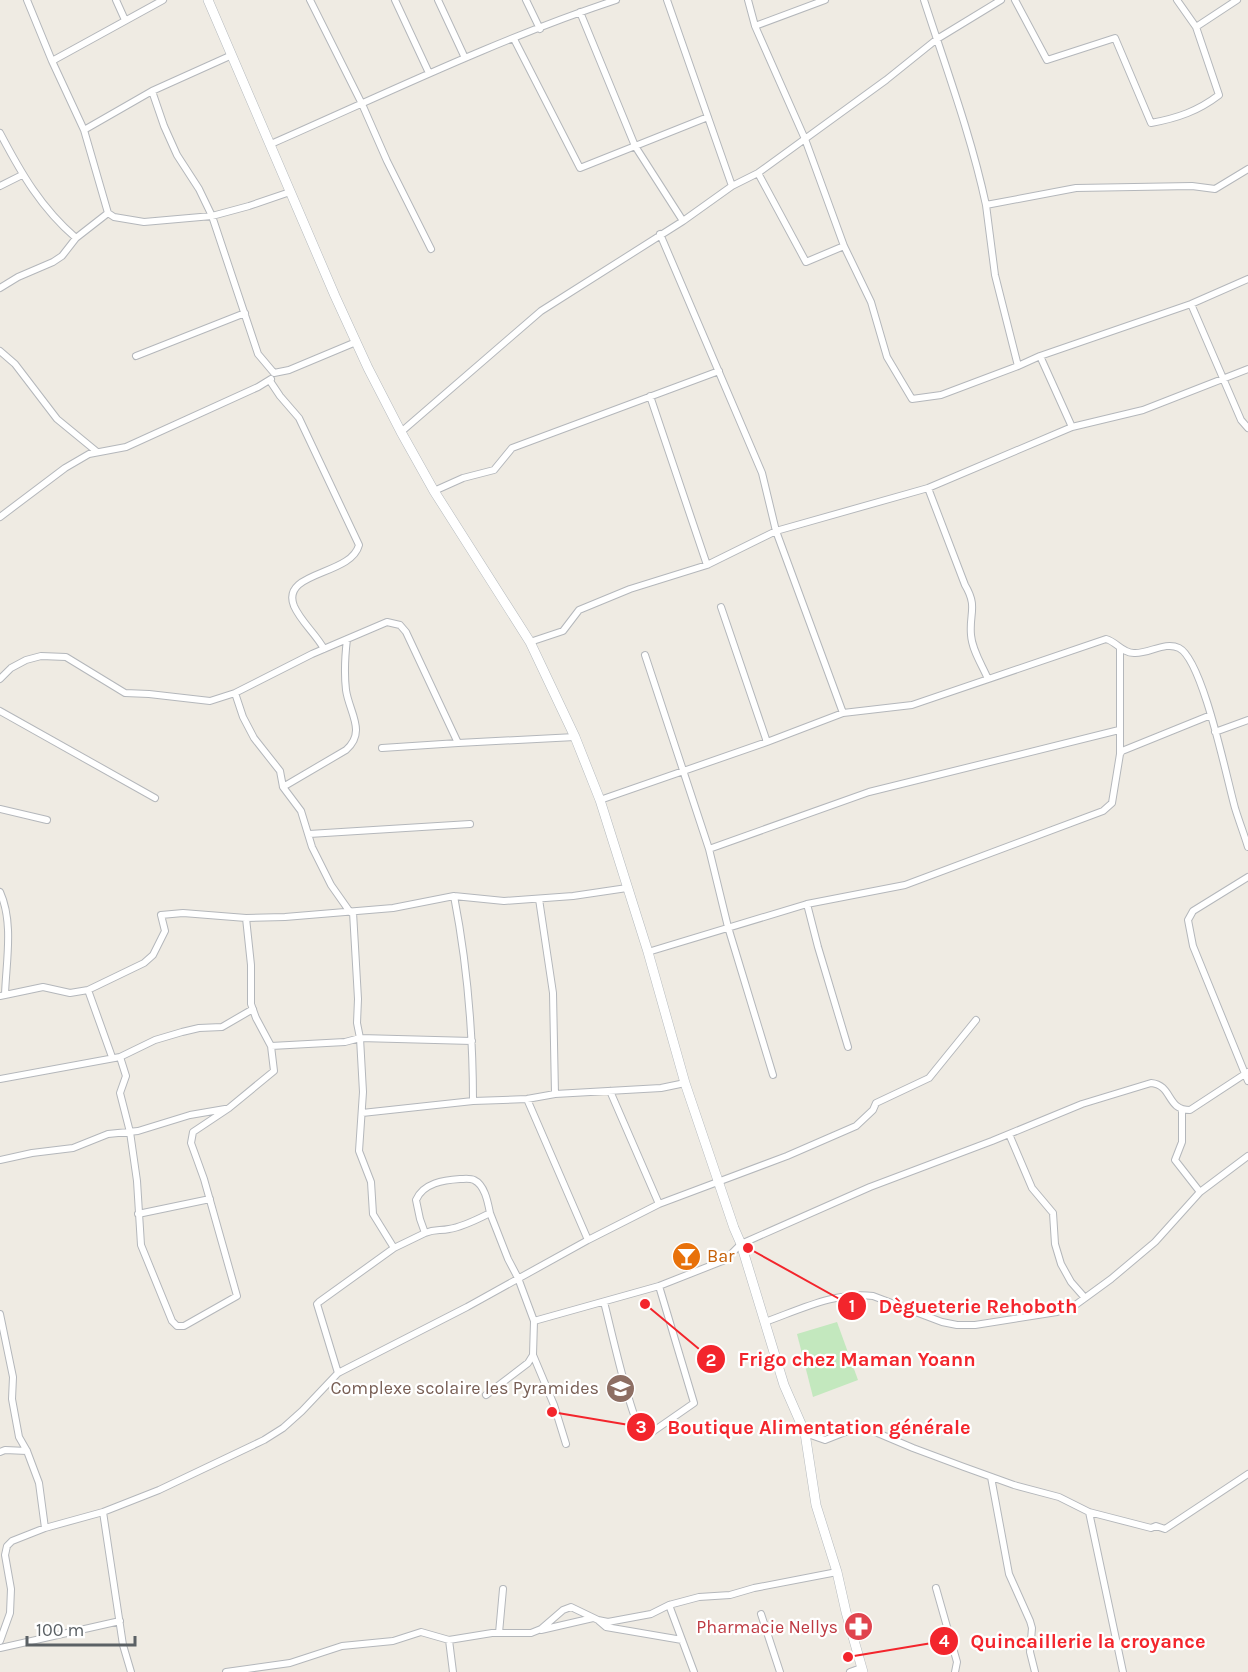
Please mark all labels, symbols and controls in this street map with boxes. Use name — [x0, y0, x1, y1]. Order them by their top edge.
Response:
bar icon: Bar — [670, 1240, 702, 1272]
place label: Bar — [707, 1245, 735, 1267]
callout: Dègueterie Rehoboth — [837, 1287, 1090, 1325]
text: 1 — [849, 1295, 855, 1317]
text: Dègueterie Rehoboth — [879, 1295, 1077, 1318]
callout: Frigo chez Maman Yoann — [696, 1340, 987, 1378]
text: Frigo chez Maman Yoann — [738, 1348, 976, 1371]
text: 2 — [706, 1349, 716, 1371]
school or university icon: Complexe scolaire les Pyramides — [604, 1372, 636, 1404]
place label: Complexe scolaire les Pyramides — [330, 1377, 599, 1399]
callout: Boutique Alimentation générale — [626, 1408, 983, 1446]
text: 3 — [635, 1416, 647, 1438]
text: Boutique Alimentation générale — [667, 1416, 971, 1439]
scale bar — [27, 1609, 135, 1647]
pharmacy icon: Pharmacie Nellys — [843, 1611, 875, 1643]
place label: Pharmacie Nellys — [696, 1616, 838, 1638]
text: 100 m — [36, 1619, 84, 1641]
callout: Quincaillerie la croyance — [929, 1622, 1218, 1660]
text: 4 — [939, 1630, 950, 1652]
text: Quincaillerie la croyance — [970, 1630, 1206, 1653]

